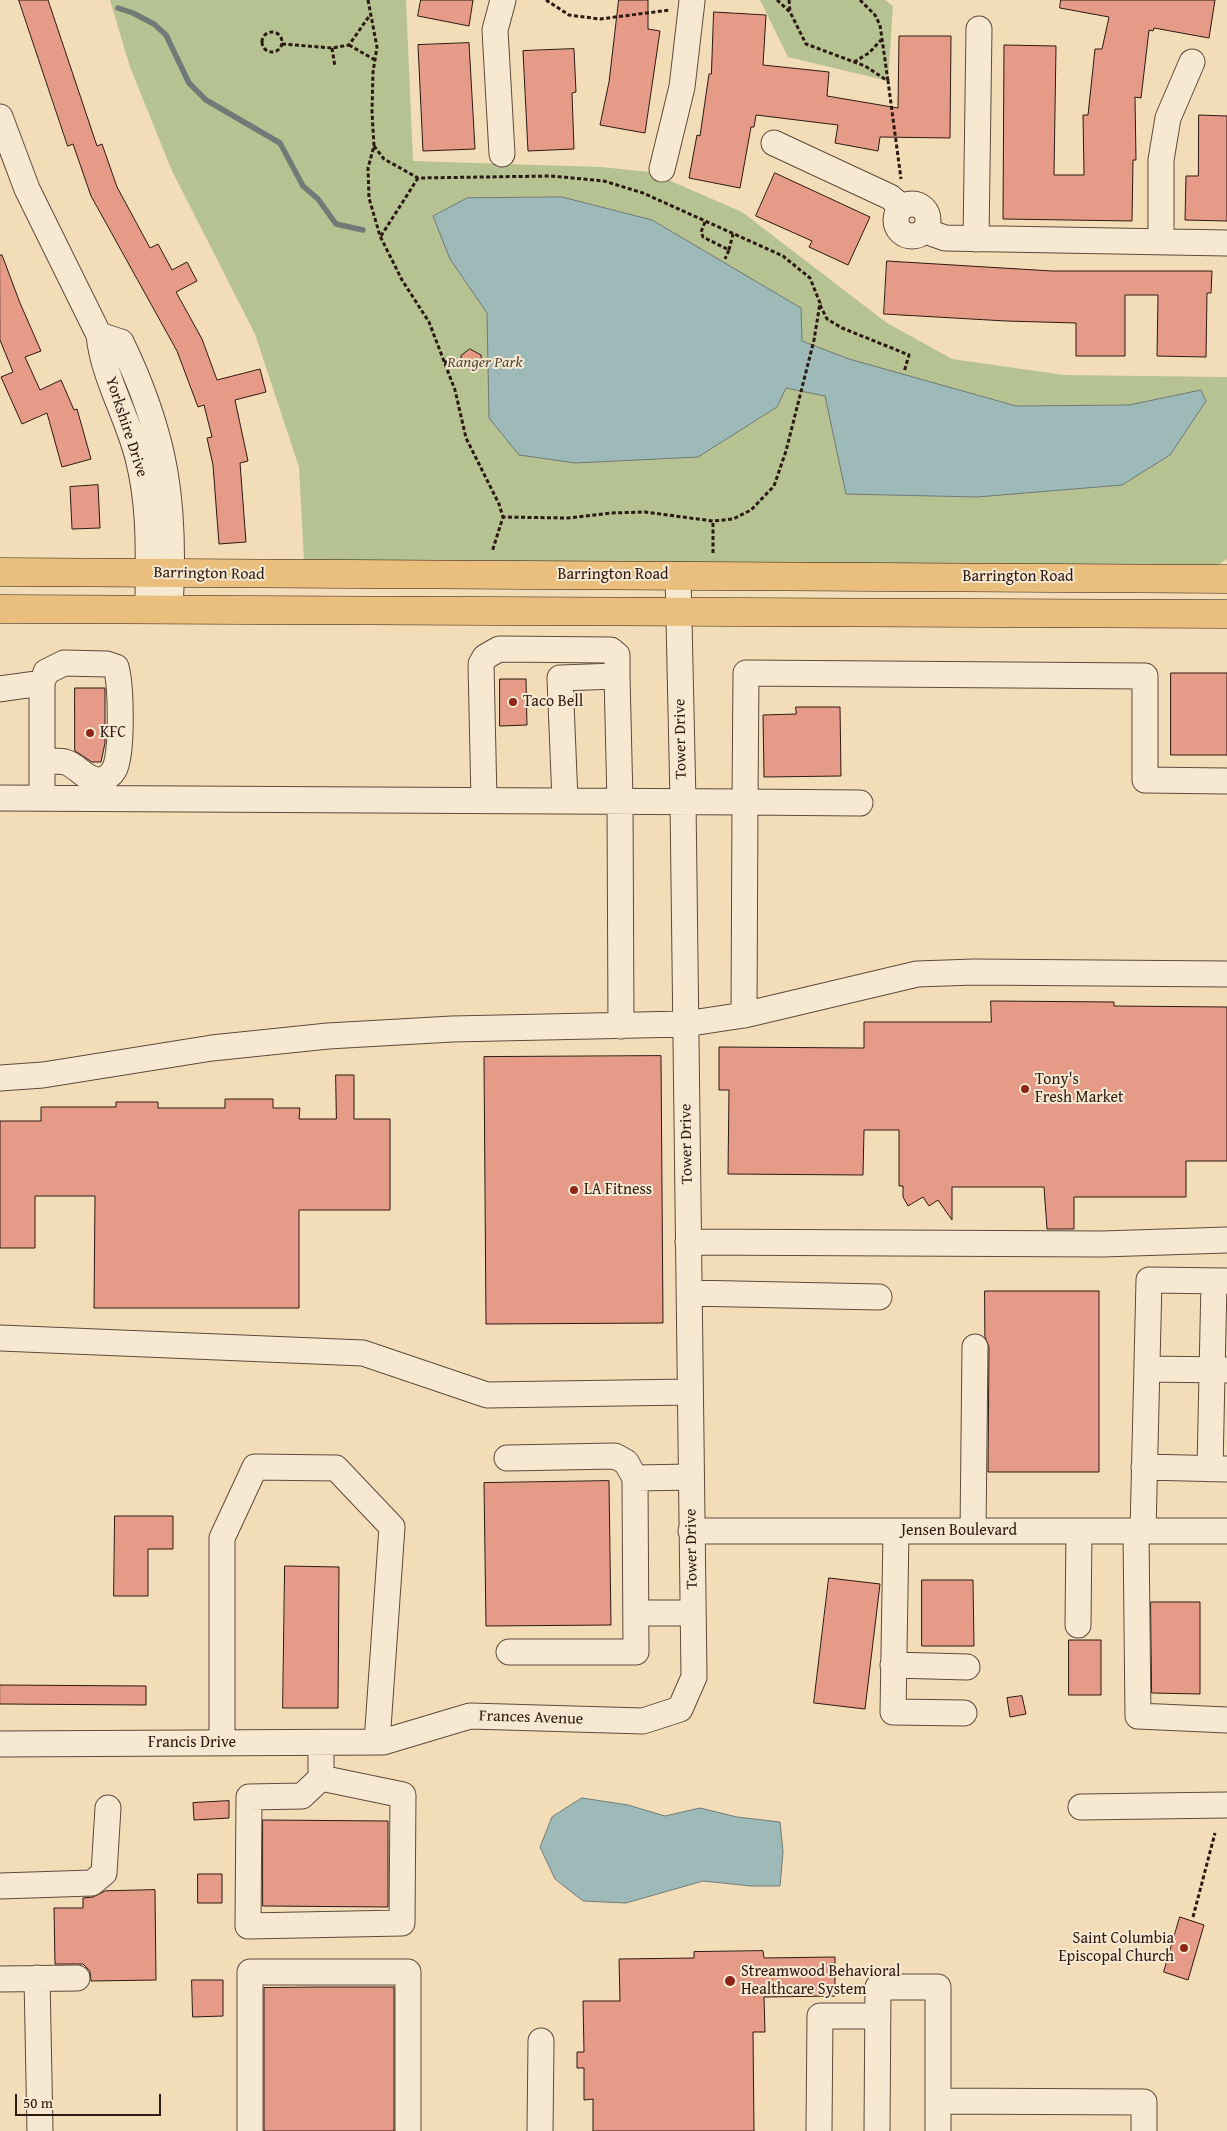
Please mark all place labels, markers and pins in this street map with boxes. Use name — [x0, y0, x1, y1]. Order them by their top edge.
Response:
place label: Taco Bell — [523, 692, 583, 712]
marker: Taco Bell — [507, 696, 519, 708]
place label: KFC — [100, 723, 126, 743]
marker: KFC — [84, 727, 96, 739]
place label: Tony's Fresh Market — [1035, 1070, 1124, 1108]
marker: Tony's Fresh Market — [1019, 1083, 1031, 1095]
place label: LA Fitness — [584, 1180, 652, 1200]
marker: LA Fitness — [568, 1184, 580, 1196]
place label: Saint Columbia Episcopal Church — [1058, 1929, 1174, 1967]
marker: Saint Columbia Episcopal Church — [1178, 1942, 1190, 1954]
place label: Streamwood Behavioral Healthcare System — [741, 1962, 900, 2000]
marker: Streamwood Behavioral Healthcare System — [723, 1974, 737, 1988]

